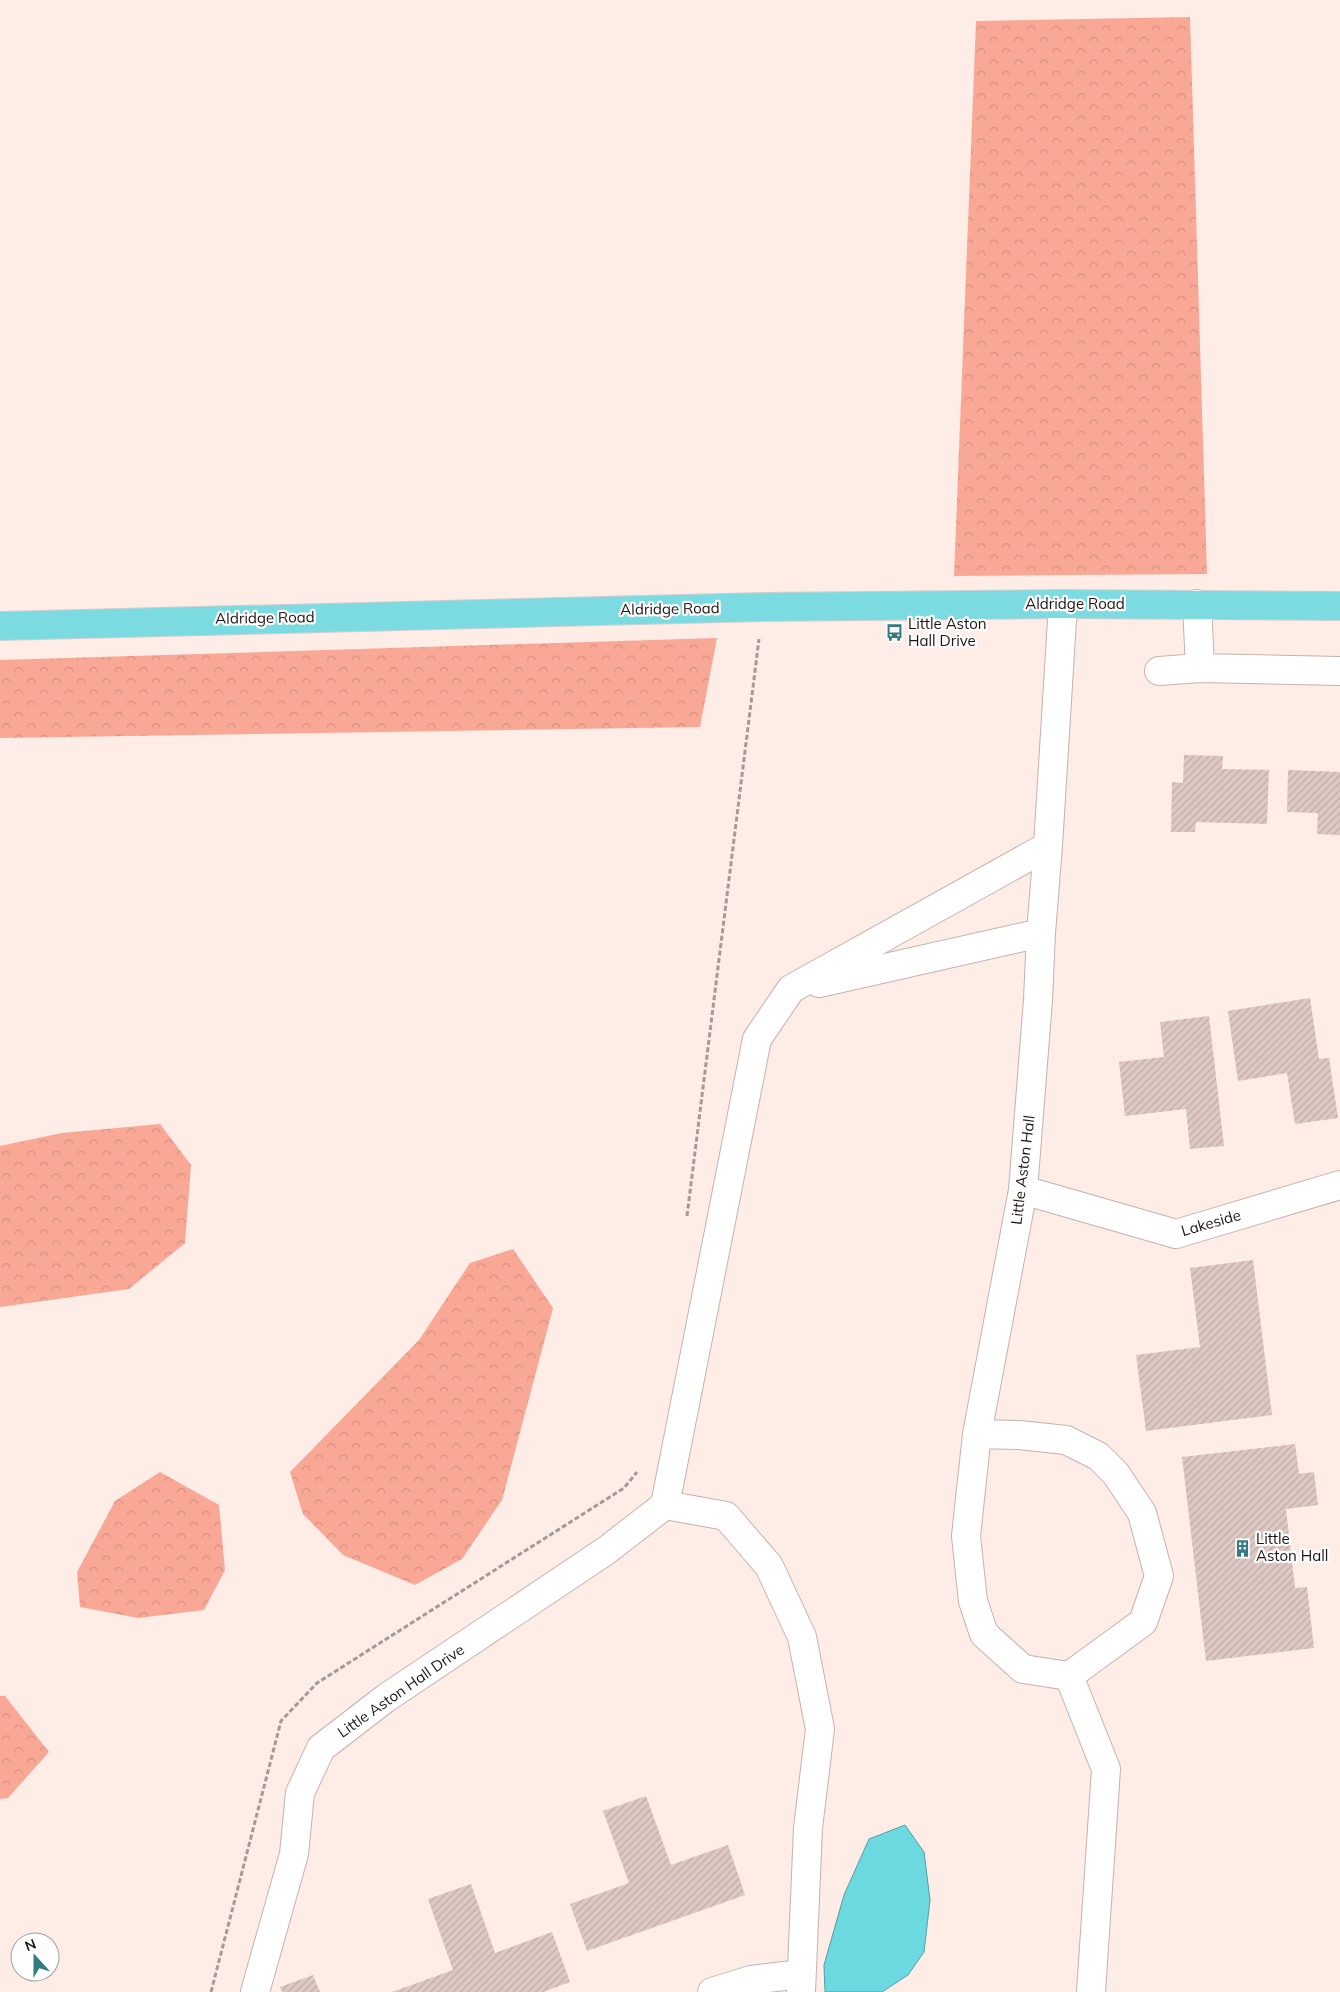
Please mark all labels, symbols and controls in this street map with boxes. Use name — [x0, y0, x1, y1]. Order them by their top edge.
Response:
street label: Aldridge Road — [1025, 594, 1125, 613]
street label: Aldridge Road — [620, 598, 720, 619]
street label: Aldridge Road — [215, 607, 315, 628]
place label: Little Aston Hall Drive — [908, 614, 987, 650]
bus stop icon: Little Aston Hall Drive — [884, 623, 904, 643]
street label: Little Aston Hall — [1006, 1114, 1039, 1226]
street label: Lakeside — [1179, 1205, 1243, 1240]
place label: Little Aston Hall — [1256, 1529, 1328, 1565]
building icon: Little Aston Hall — [1232, 1538, 1252, 1558]
street label: Little Aston Hall Drive — [334, 1640, 468, 1741]
north arrow — [10, 1932, 60, 1982]
text: N — [22, 1935, 39, 1955]

